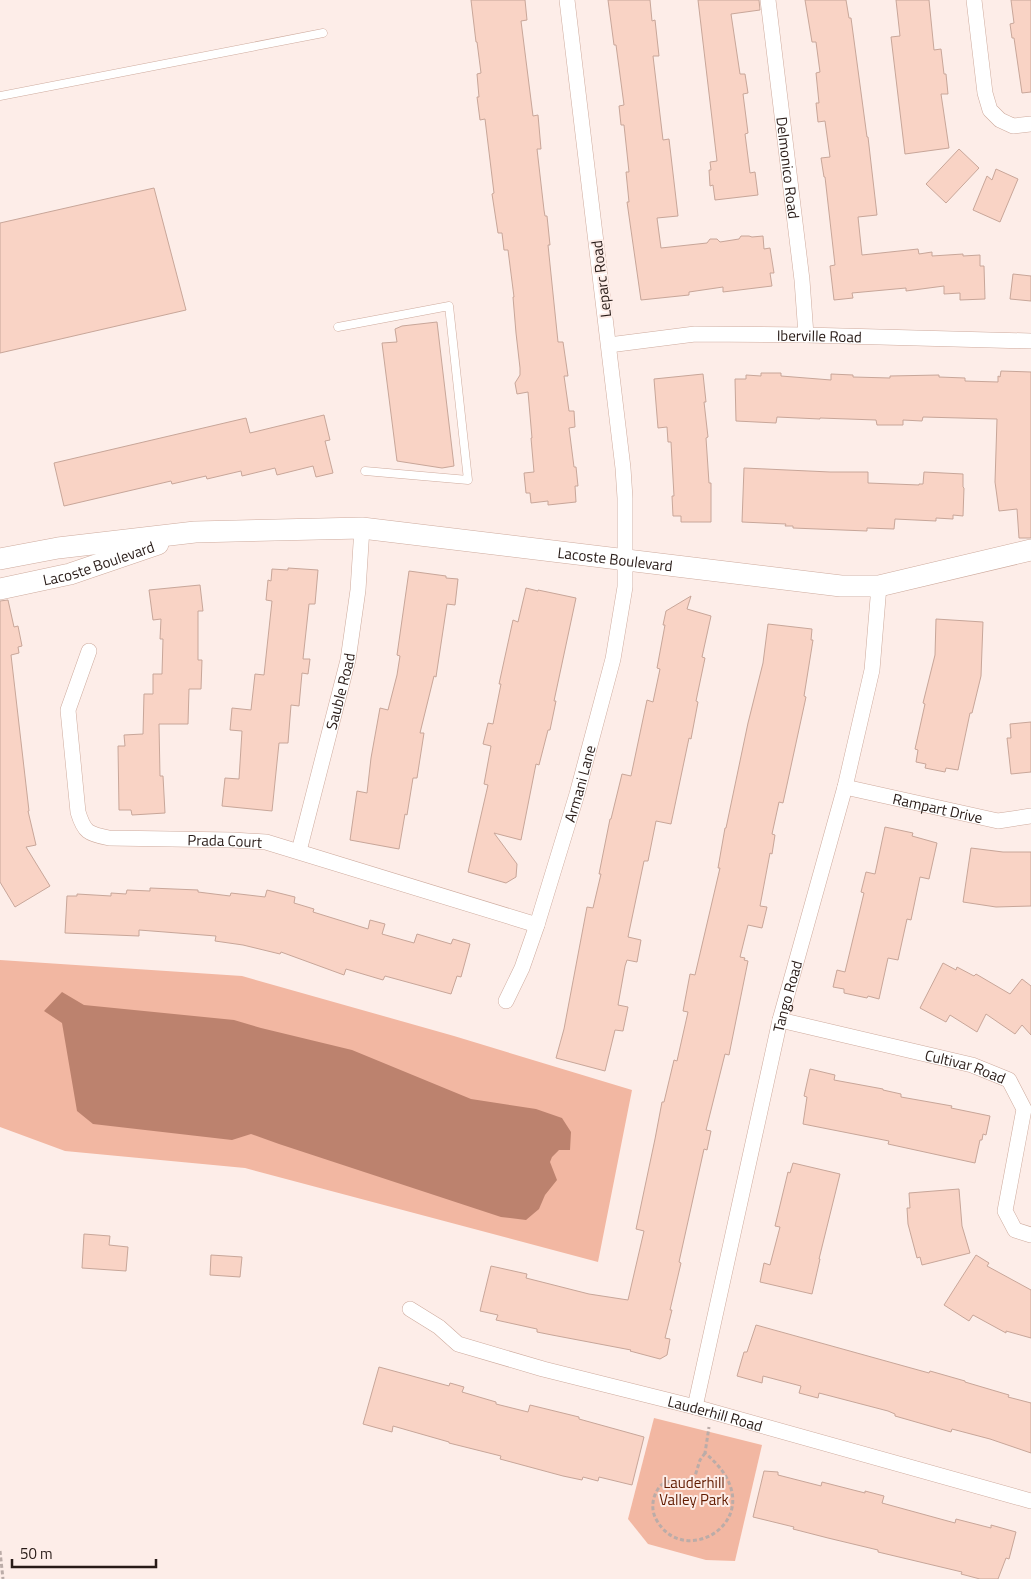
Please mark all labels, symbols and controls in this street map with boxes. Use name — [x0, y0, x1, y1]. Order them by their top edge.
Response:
street label: Delmonico Road — [771, 115, 806, 220]
street label: Leparc Road — [585, 239, 617, 319]
street label: Iberville Road — [777, 323, 862, 348]
street label: Lacoste Boulevard — [41, 535, 157, 591]
street label: Lacoste Boulevard — [556, 540, 674, 577]
street label: Sauble Road — [319, 651, 360, 732]
street label: Armani Lane — [558, 742, 601, 825]
street label: Rampart Drive — [891, 786, 985, 829]
street label: Prada Court — [187, 828, 263, 853]
street label: Tango Road — [766, 958, 808, 1034]
street label: Cultivar Road — [923, 1043, 1009, 1089]
street label: Lauderhill Road — [665, 1389, 765, 1437]
park label: Lauderhill Valley Park — [659, 1471, 729, 1511]
scale bar — [12, 1536, 156, 1568]
text: 50 m — [20, 1542, 53, 1565]

